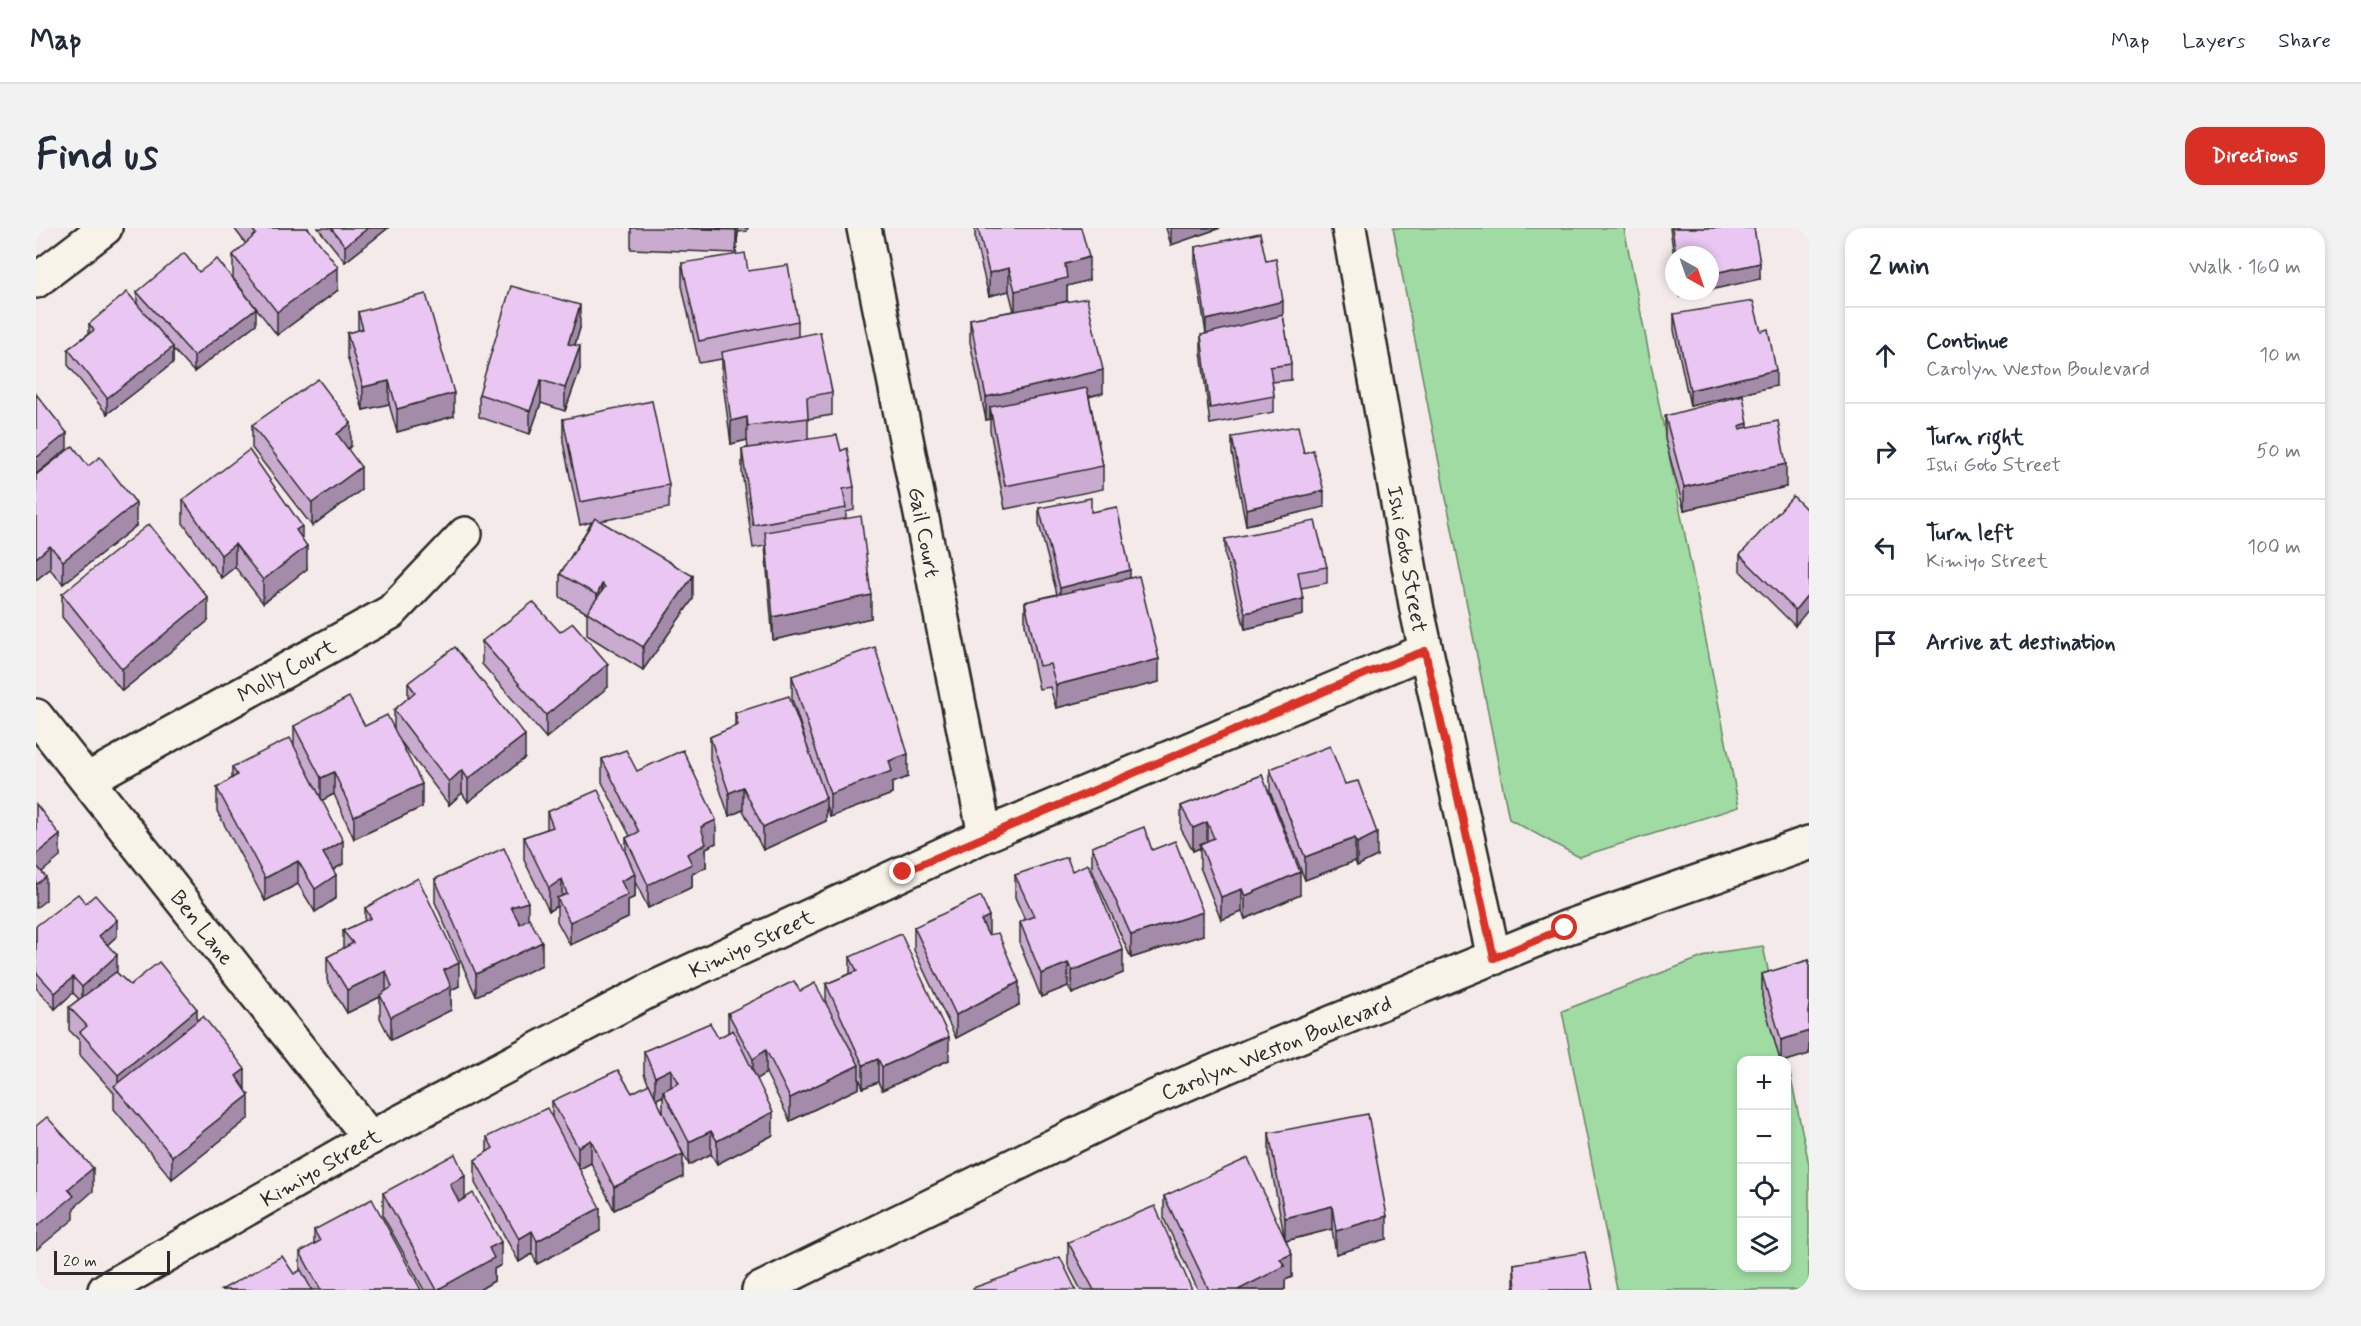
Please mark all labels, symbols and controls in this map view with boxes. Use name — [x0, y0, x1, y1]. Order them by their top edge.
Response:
text: Map — [30, 23, 81, 60]
text: Map — [2111, 27, 2149, 55]
text: Layers — [2182, 27, 2245, 55]
text: Share — [2278, 27, 2331, 55]
button: Directions — [2185, 127, 2325, 185]
text: Find us — [36, 129, 158, 184]
north arrow — [1665, 246, 1719, 300]
text: 2 min — [1869, 250, 1930, 284]
text: Walk · 160 m — [2189, 254, 2301, 281]
text: Continue — [1926, 328, 2008, 356]
icon: ahead — [1869, 339, 1902, 372]
text: 10 m — [2259, 342, 2301, 369]
text: Carolyn Weston Boulevard — [1926, 356, 2150, 383]
text: Turn right — [1926, 424, 2024, 452]
icon: right — [1869, 435, 1902, 468]
text: 50 m — [2256, 438, 2301, 465]
text: Ishi Goto Street — [1926, 452, 2061, 479]
street label: Ishi Goto Street — [1379, 484, 1433, 635]
street label: Gail Court — [901, 485, 946, 580]
text: Turn left — [1926, 520, 2014, 548]
icon: left — [1869, 531, 1902, 564]
text: 100 m — [2247, 534, 2301, 561]
text: Kimiyo Street — [1926, 548, 2048, 575]
icon: arrive — [1869, 627, 1902, 660]
text: Arrive at destination — [1926, 629, 2116, 657]
street label: Molly Court — [233, 633, 341, 710]
route end — [889, 858, 915, 884]
street label: Ben Lane — [163, 885, 240, 972]
street label: Kimiyo Street — [685, 904, 819, 986]
route start — [1551, 914, 1577, 940]
street label: Carolyn Weston Boulevard — [1157, 990, 1396, 1108]
map controls — [1737, 1056, 1791, 1272]
button: + — [1737, 1056, 1791, 1110]
button: − — [1737, 1110, 1791, 1164]
street label: Kimiyo Street — [256, 1123, 386, 1214]
button: locate — [1737, 1164, 1791, 1218]
button: layers — [1737, 1218, 1791, 1272]
scale bar — [54, 1248, 170, 1276]
text: 20 m — [63, 1251, 97, 1272]

